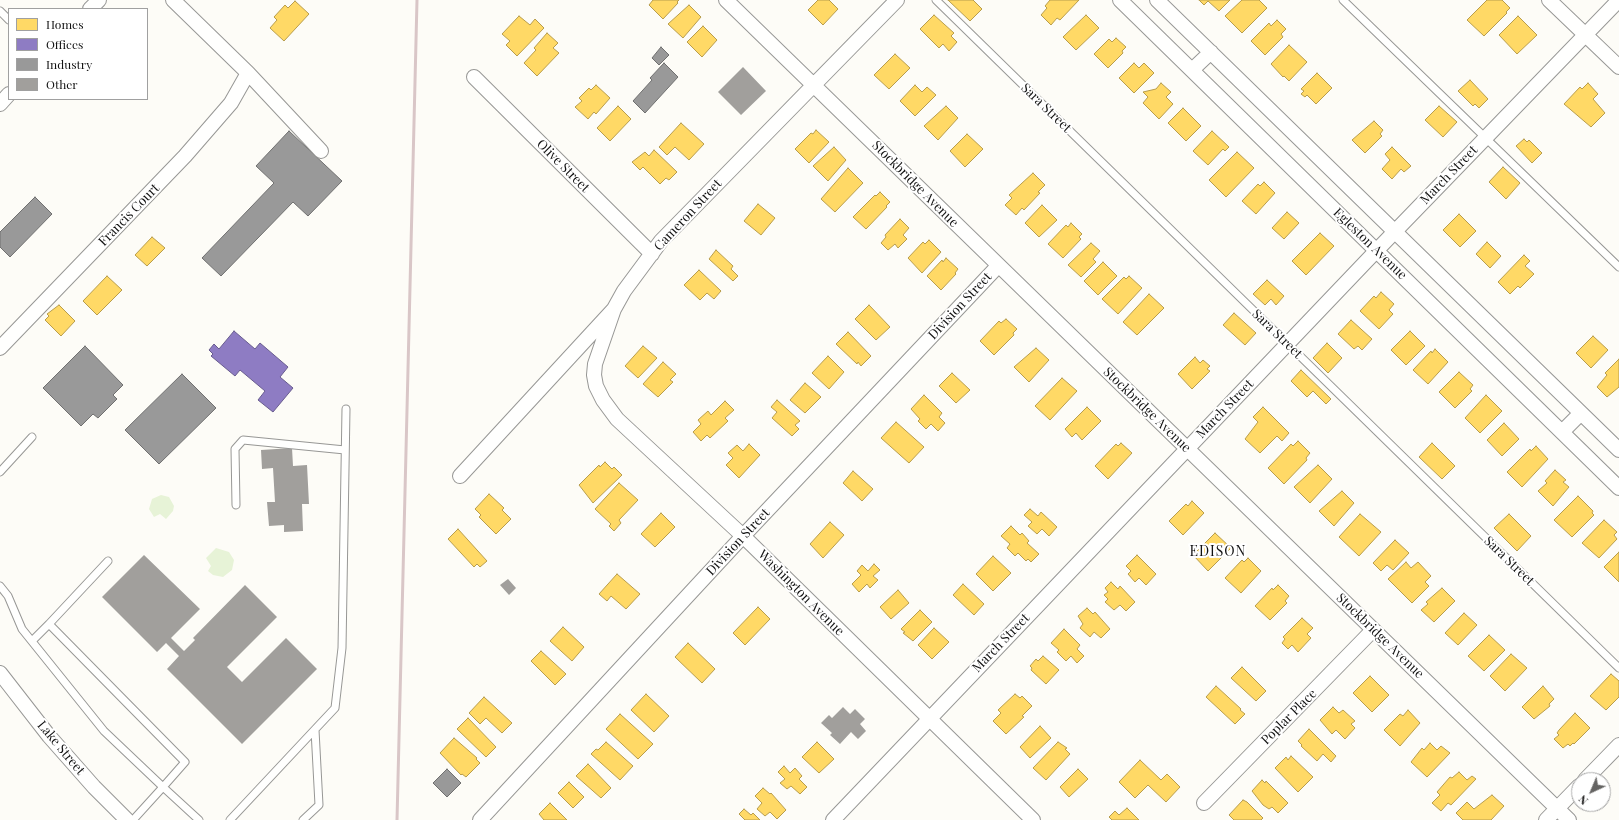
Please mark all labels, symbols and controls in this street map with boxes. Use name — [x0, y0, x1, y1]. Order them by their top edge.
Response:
legend — [8, 8, 148, 100]
text: Homes — [46, 16, 84, 32]
text: Offices — [46, 36, 83, 52]
text: Industry — [46, 56, 92, 72]
text: Other — [46, 76, 78, 92]
street label: Sara Street — [1018, 80, 1074, 136]
street label: Olive Street — [533, 136, 593, 196]
street label: Stockbridge Avenue — [869, 138, 961, 230]
street label: March Street — [1417, 142, 1481, 208]
street label: Cameron Street — [651, 176, 725, 254]
street label: Francis Court — [95, 181, 163, 249]
street label: Egleston Avenue — [1330, 205, 1410, 283]
street label: Division Street — [925, 269, 995, 343]
street label: Sara Street — [1249, 306, 1305, 362]
street label: Stockbridge Avenue — [1100, 364, 1194, 456]
street label: March Street — [1193, 376, 1257, 442]
street label: Division Street — [703, 505, 773, 579]
street label: Sara Street — [1481, 533, 1537, 589]
district label: EDISON — [1190, 544, 1246, 560]
street label: Washington Avenue — [755, 547, 847, 639]
street label: Stockbridge Avenue — [1333, 590, 1427, 682]
street label: March Street — [969, 610, 1033, 676]
street label: Poplar Place — [1258, 686, 1320, 748]
street label: Lake Street — [34, 718, 88, 778]
north arrow — [1571, 772, 1611, 812]
text: N — [1575, 792, 1591, 808]

